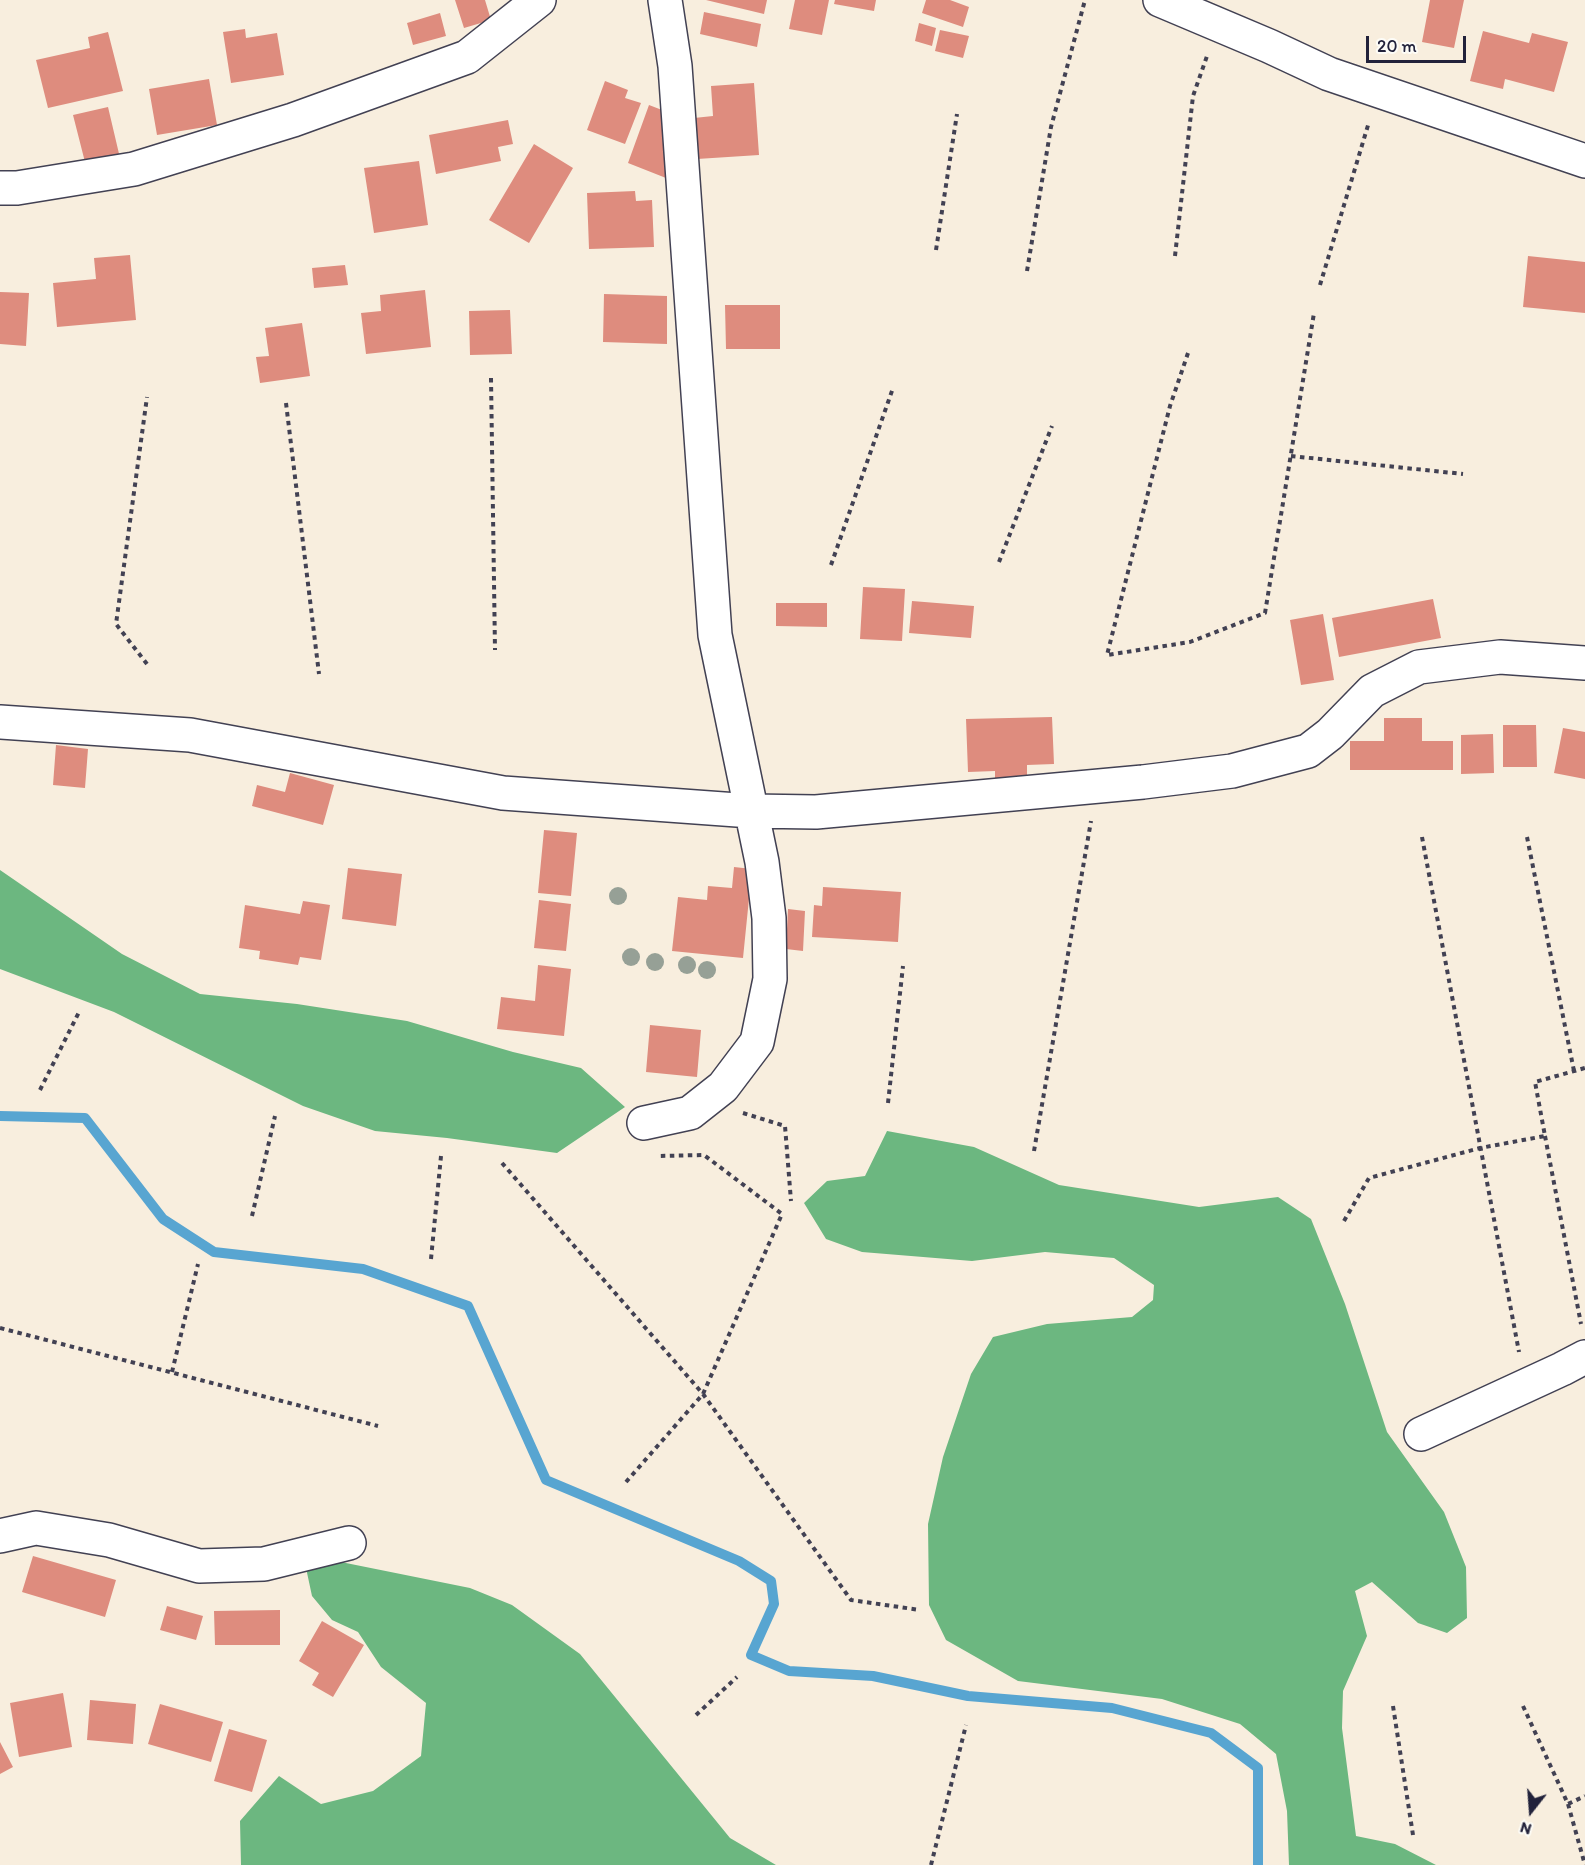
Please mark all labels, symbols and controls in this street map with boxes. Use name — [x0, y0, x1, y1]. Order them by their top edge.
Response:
scale bar — [1369, 24, 1470, 62]
text: 20 m — [1377, 35, 1417, 57]
north arrow — [1501, 1781, 1561, 1841]
text: N — [1518, 1818, 1534, 1839]

